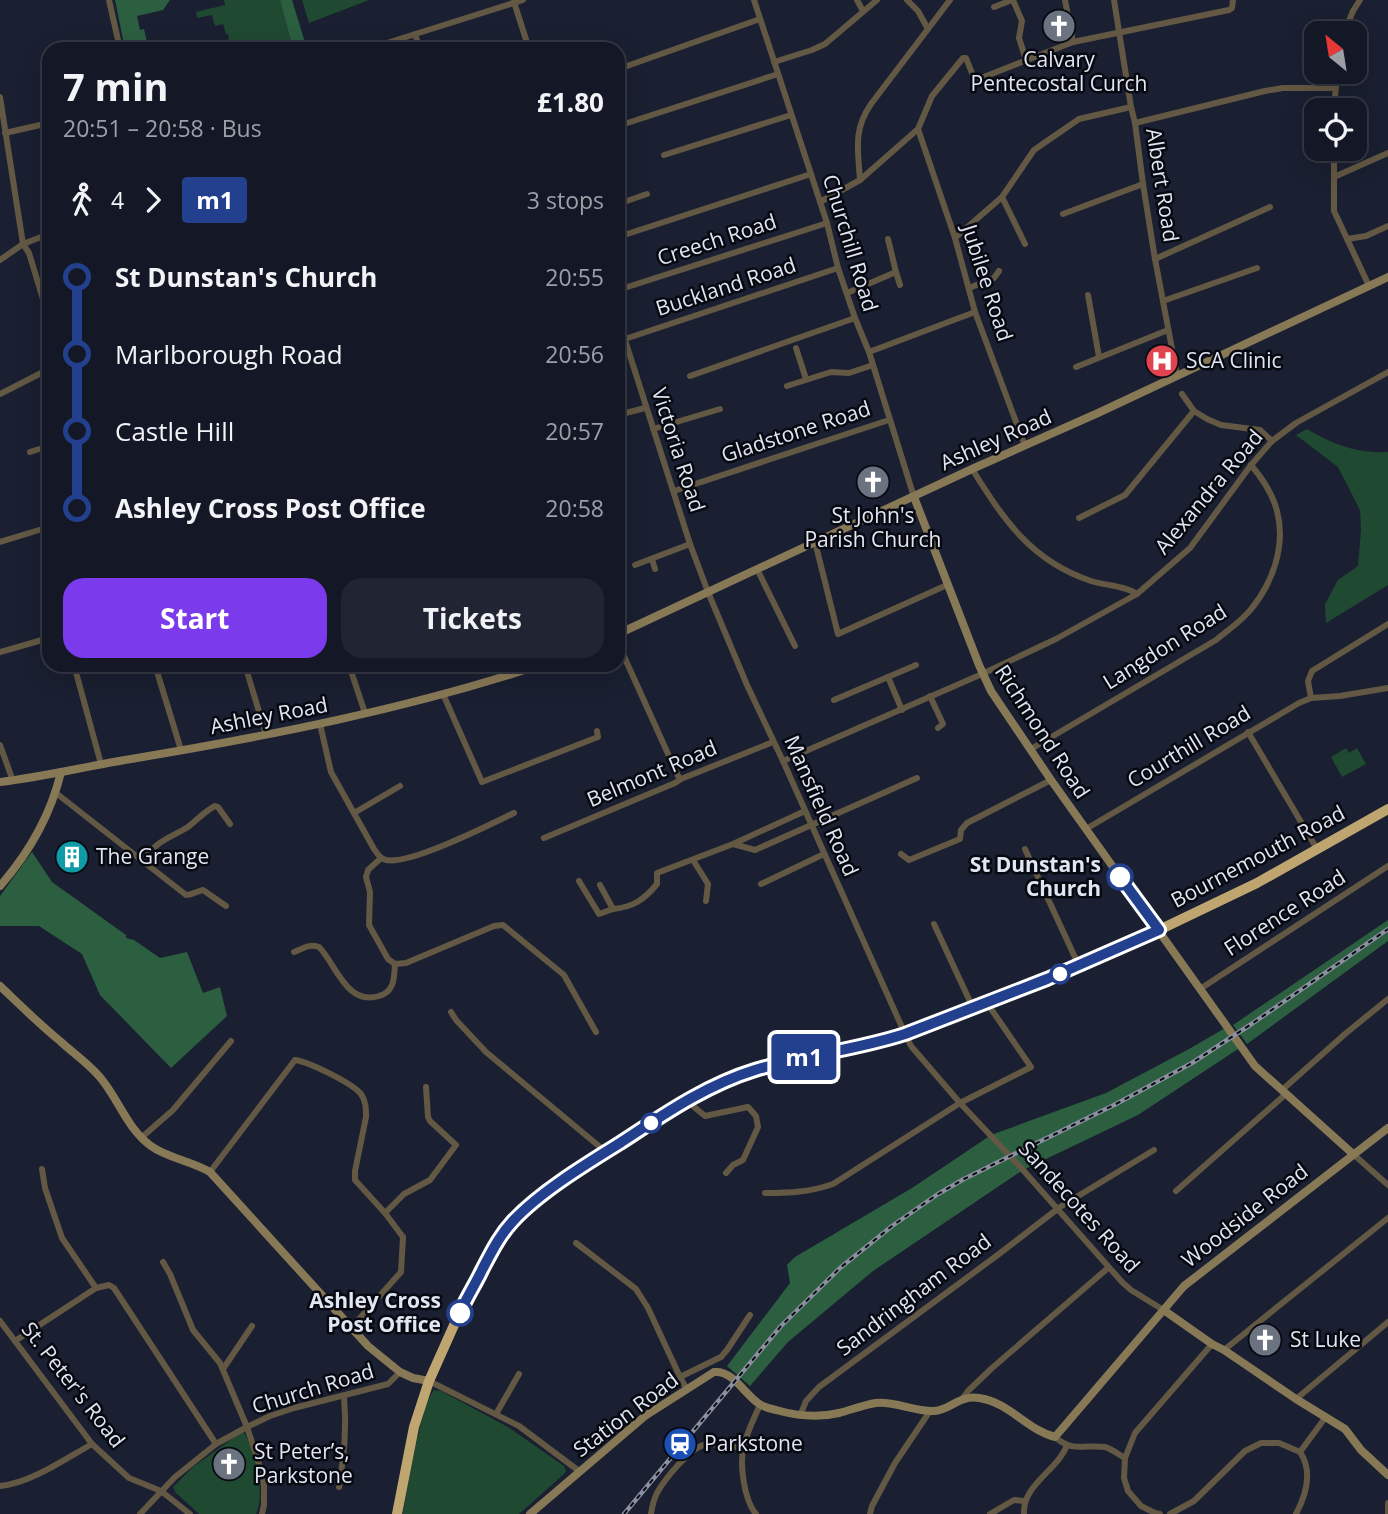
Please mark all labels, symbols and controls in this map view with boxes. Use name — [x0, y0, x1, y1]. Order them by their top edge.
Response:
church icon: Calvary Pentecostal Curch — [1040, 7, 1078, 45]
north arrow — [1304, 21, 1367, 84]
map controls — [1304, 21, 1367, 161]
place label: Calvary Pentecostal Curch — [971, 45, 1147, 97]
text: 7 min — [63, 60, 168, 112]
text: £1.80 — [537, 84, 604, 120]
button: locate — [1304, 98, 1367, 161]
text: 20:51 – 20:58 · Bus — [63, 112, 262, 144]
street label: Albert Road — [1140, 126, 1186, 244]
street label: Churchill Road — [817, 171, 885, 315]
icon: walk — [63, 181, 101, 219]
icon: forward — [134, 181, 172, 219]
text: m1 — [196, 183, 233, 216]
text: 4 — [111, 184, 124, 216]
text: 3 stops — [527, 184, 604, 216]
street label: Creech Road — [653, 207, 780, 272]
street label: Jubilee Road — [955, 219, 1020, 345]
street label: Buckland Road — [652, 250, 799, 322]
text: St Dunstan's Church — [115, 259, 377, 295]
text: 20:55 — [545, 261, 604, 293]
text: Marlborough Road — [115, 336, 343, 372]
text: 20:56 — [545, 338, 604, 370]
hospital icon: SCA Clinic — [1143, 342, 1181, 380]
place label: SCA Clinic — [1186, 346, 1282, 374]
street label: Victoria Road — [646, 384, 712, 515]
street label: Gladstone Road — [717, 394, 874, 468]
street label: Ashley Road — [935, 402, 1056, 476]
text: Castle Hill — [115, 413, 234, 449]
text: 20:57 — [545, 415, 604, 447]
street label: Alexandra Road — [1148, 423, 1269, 560]
church icon: St John's Parish Church — [854, 463, 892, 501]
text: Ashley Cross Post Office — [115, 490, 426, 526]
text: 20:58 — [545, 492, 604, 524]
place label: St John's Parish Church — [804, 501, 942, 553]
button: Start — [63, 578, 327, 658]
button: Tickets — [341, 578, 604, 658]
street label: Langdon Road — [1097, 597, 1232, 695]
street label: Richmond Road — [989, 659, 1097, 804]
street label: Ashley Road — [208, 690, 330, 740]
street label: Courthill Road — [1122, 698, 1255, 794]
street label: Mansfield Road — [778, 731, 865, 880]
street label: Belmont Road — [582, 733, 721, 813]
street label: Bournemouth Road — [1166, 798, 1349, 914]
building icon: The Grange — [53, 838, 91, 876]
place label: The Grange — [96, 842, 209, 870]
place label: St Dunstan's Church — [970, 850, 1101, 902]
street label: Florence Road — [1218, 862, 1351, 962]
marker: St Dunstan's Church — [1107, 864, 1133, 890]
unlabelled marker — [1050, 964, 1070, 984]
line badge: m1 — [772, 1034, 836, 1080]
text: m1 — [785, 1040, 823, 1073]
unlabelled marker — [641, 1113, 661, 1133]
street label: Sandecotes Road — [1013, 1134, 1146, 1278]
street label: Woodside Road — [1175, 1157, 1313, 1273]
street label: Sandringham Road — [830, 1227, 996, 1362]
place label: Ashley Cross Post Office — [309, 1286, 441, 1338]
marker: Ashley Cross Post Office — [447, 1300, 473, 1326]
street label: St. Peter's Road — [16, 1316, 132, 1453]
church icon: St Luke — [1246, 1321, 1284, 1359]
place label: St Luke — [1290, 1325, 1361, 1353]
street label: Church Road — [248, 1356, 377, 1420]
street label: Station Road — [567, 1366, 684, 1463]
station icon: Parkstone — [661, 1425, 699, 1463]
place label: Parkstone — [704, 1429, 803, 1457]
place label: St Peter’s, Parkstone — [254, 1437, 353, 1489]
church icon: St Peter’s, Parkstone — [210, 1445, 248, 1483]

